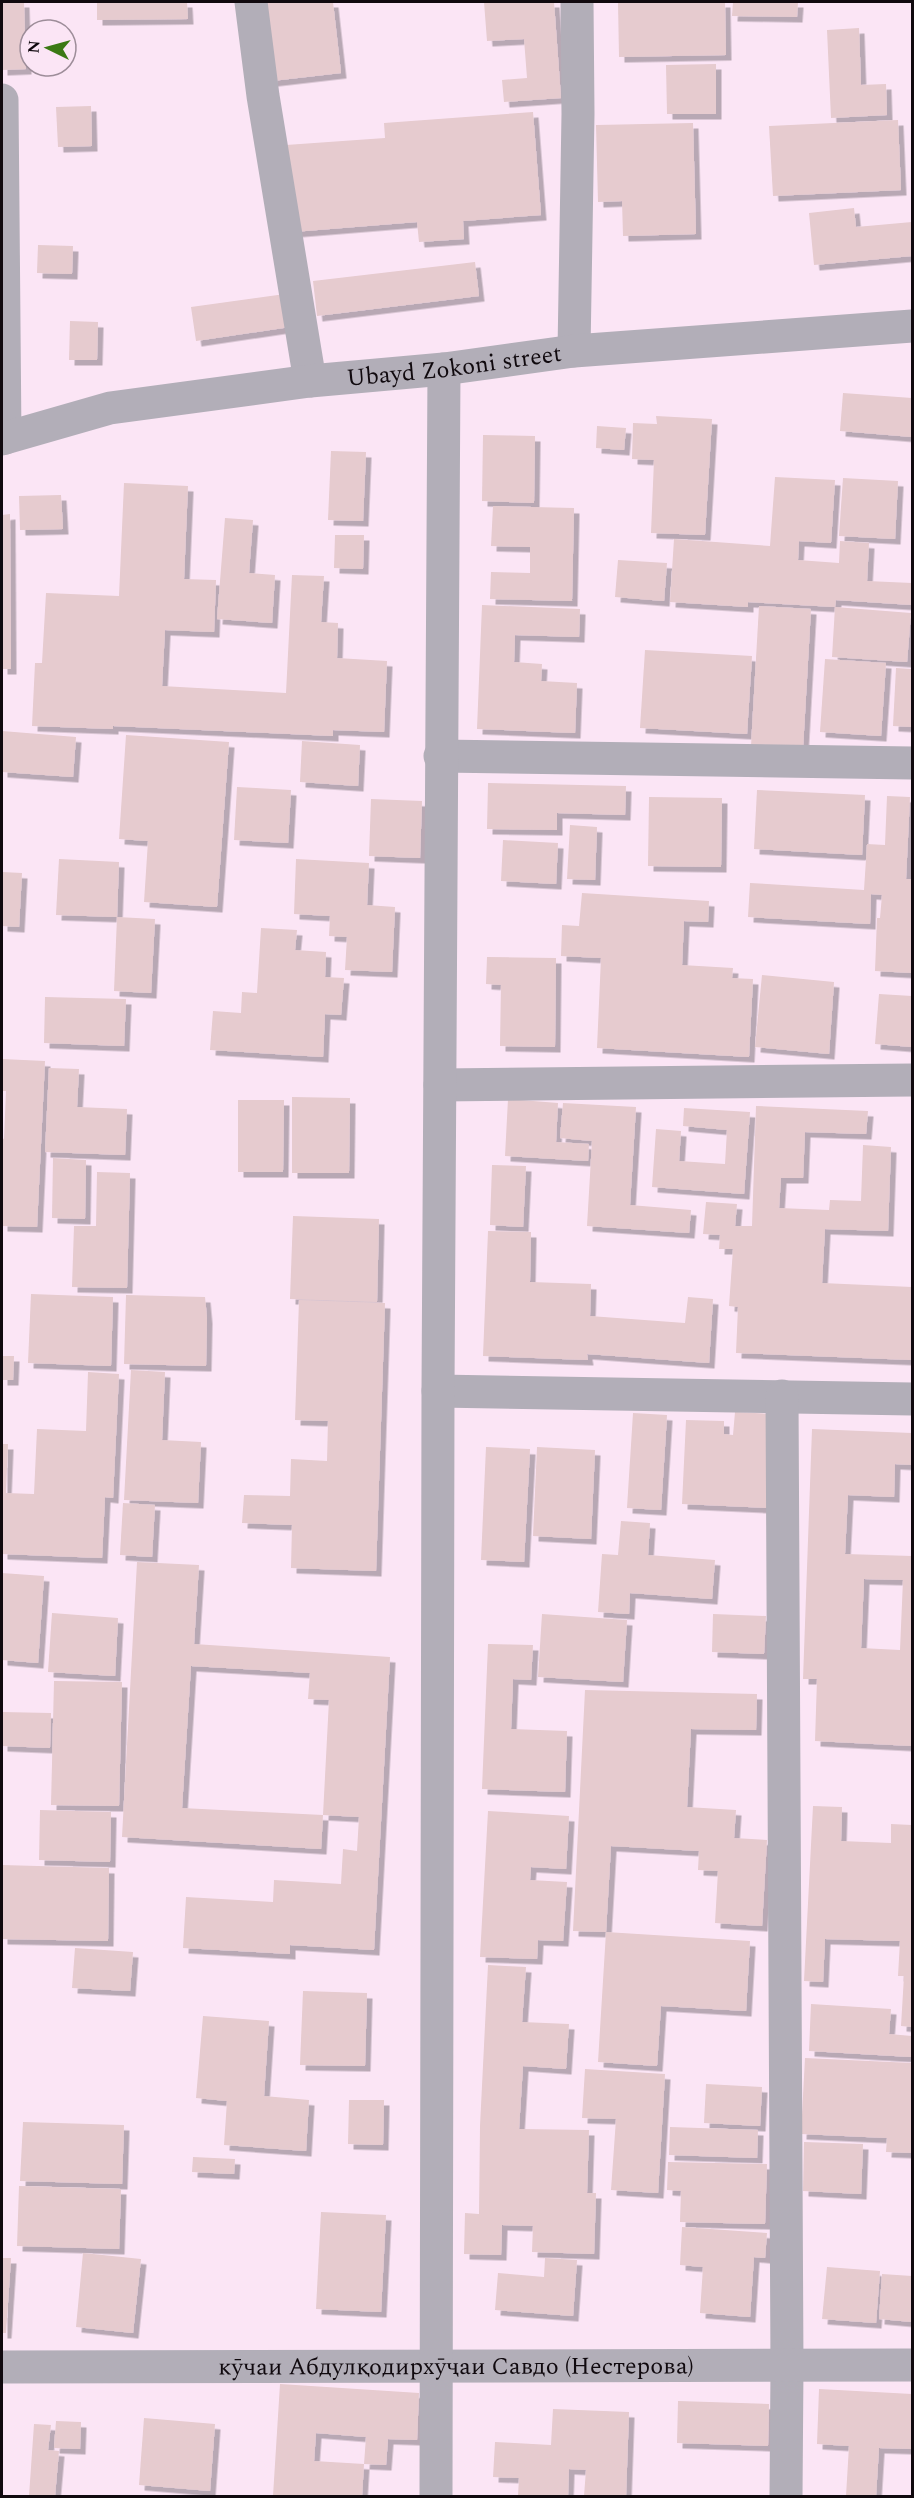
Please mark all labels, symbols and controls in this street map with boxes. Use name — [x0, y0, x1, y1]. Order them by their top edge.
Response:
north arrow — [18, 18, 78, 78]
text: N — [22, 39, 47, 54]
street label: Ubayd Zokoni street — [345, 336, 564, 397]
street label: кӯчаи Абдулқодирхӯҷаи Савдо (Нестерова) — [218, 2348, 694, 2386]

